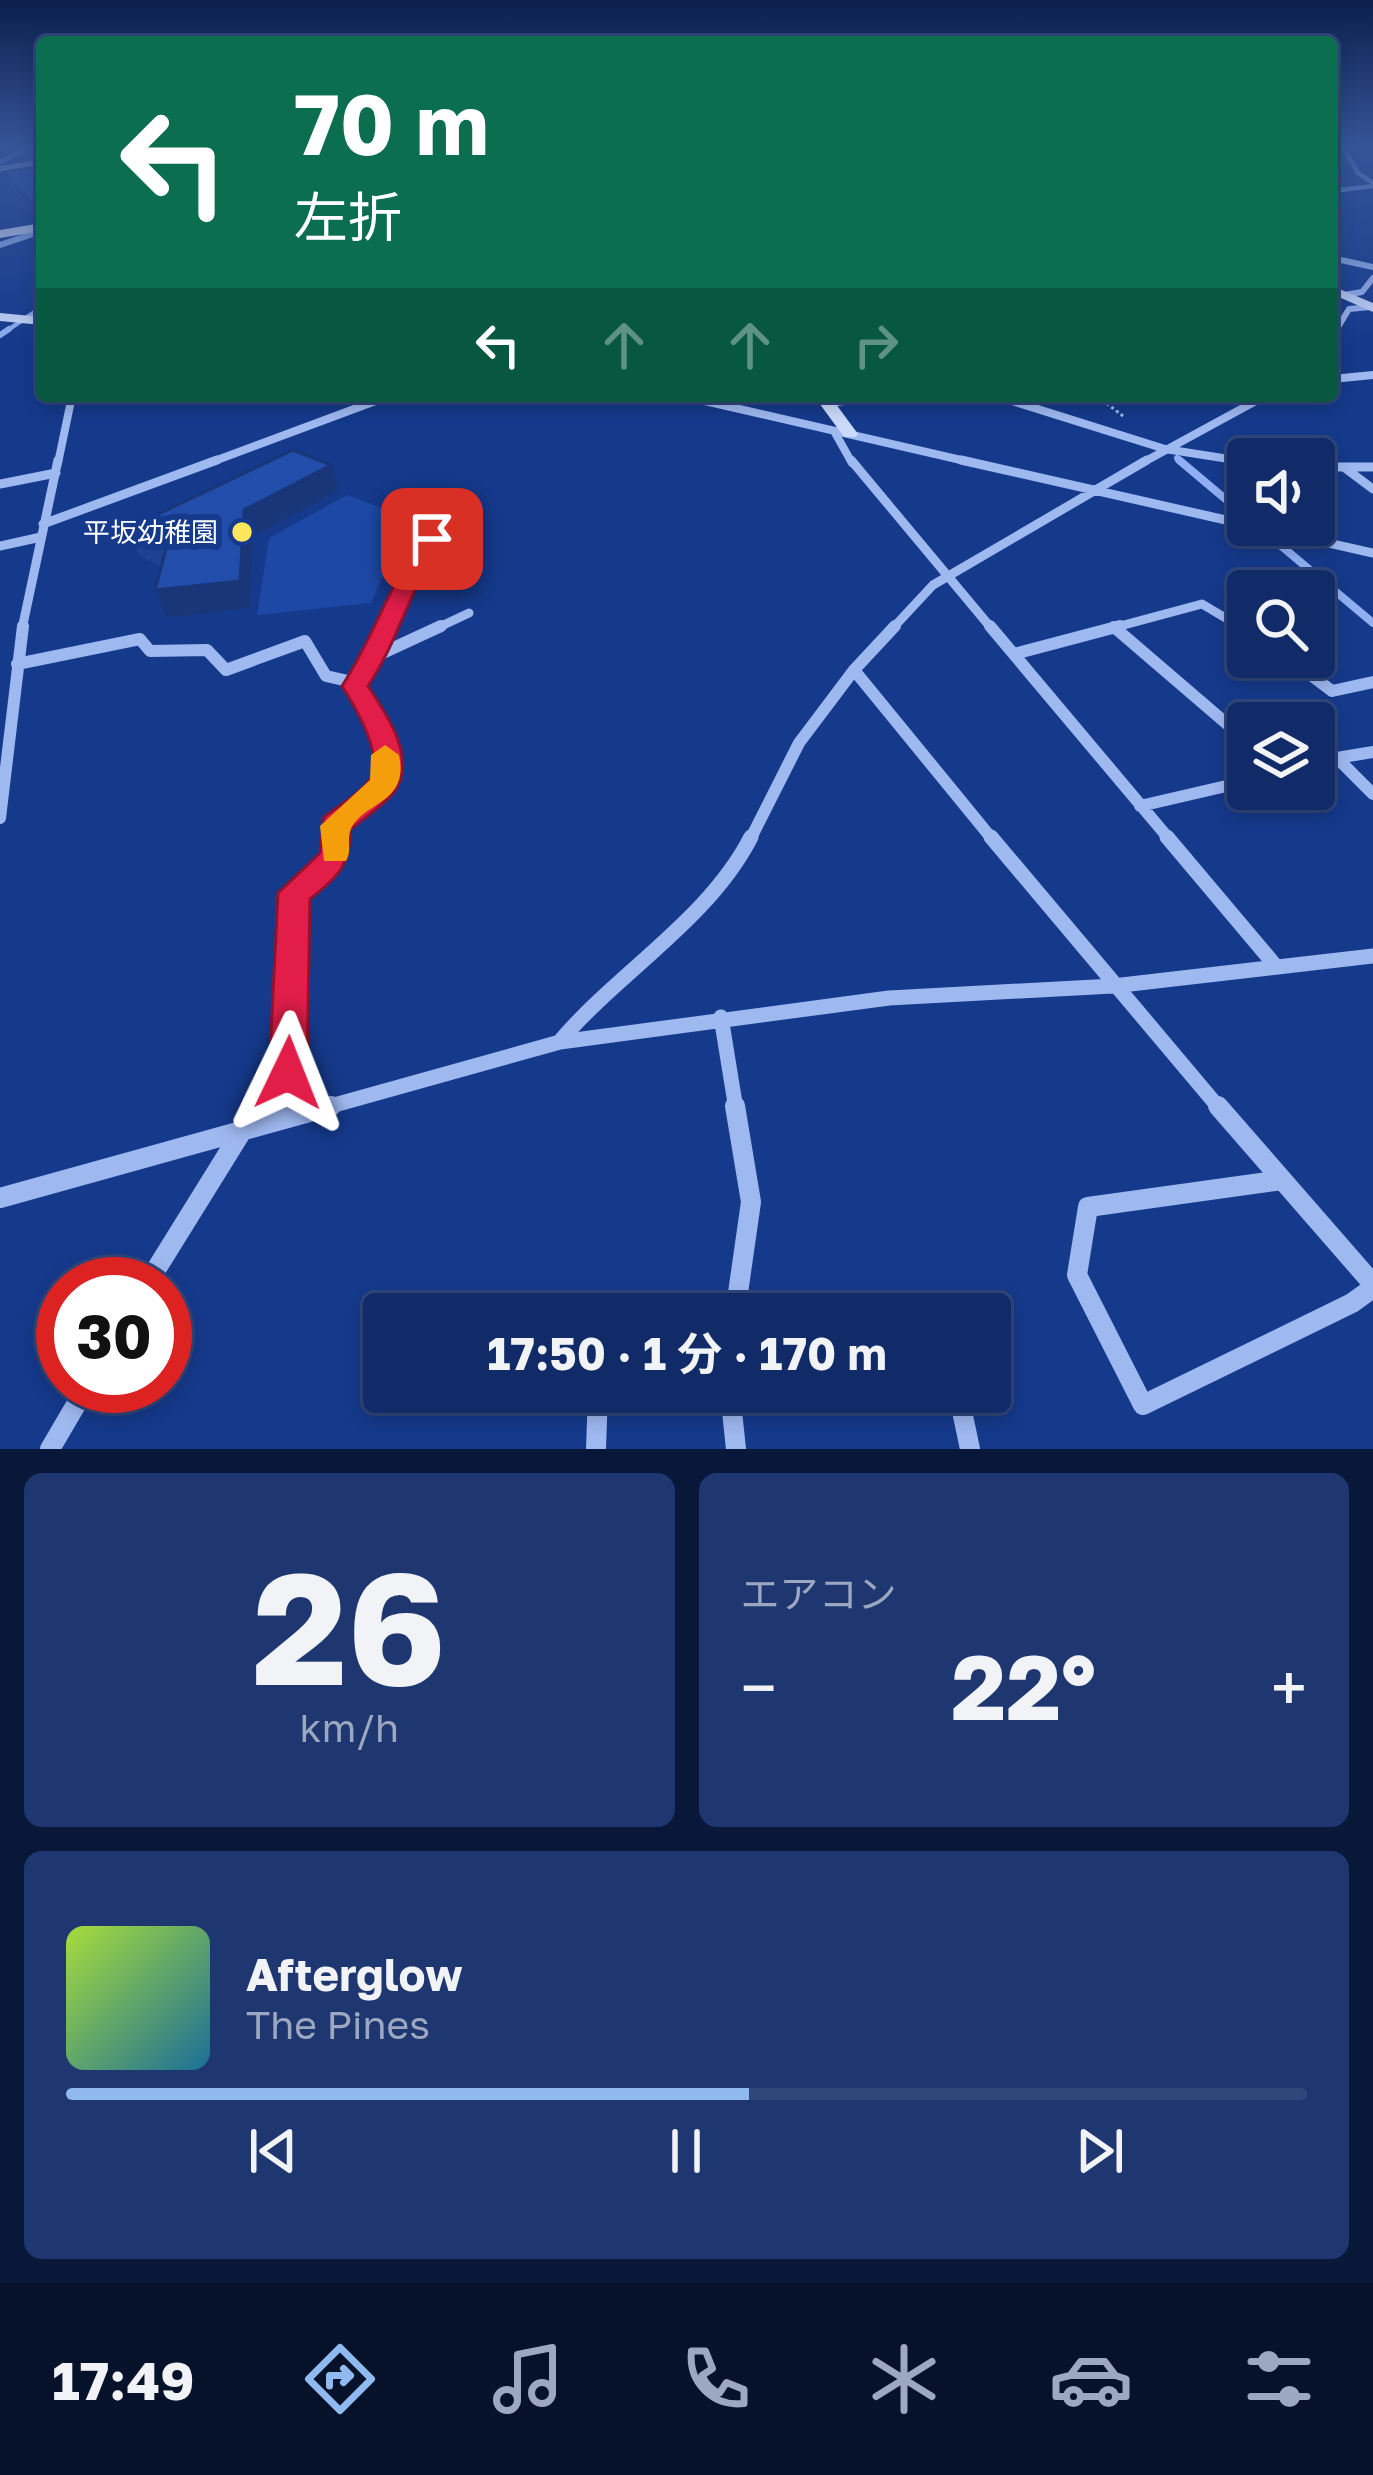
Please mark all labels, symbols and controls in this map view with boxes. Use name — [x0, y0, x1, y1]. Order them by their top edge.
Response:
text: 70 m — [294, 73, 489, 173]
icon: left — [96, 84, 252, 240]
text: 左折 — [294, 184, 402, 249]
icon: left — [465, 312, 531, 378]
icon: ahead — [591, 312, 657, 378]
icon: ahead — [717, 312, 783, 378]
icon: right — [843, 312, 909, 378]
map controls — [1227, 438, 1335, 810]
button: sound — [1227, 438, 1335, 546]
pin — [381, 488, 483, 590]
icon: arrive — [399, 506, 465, 572]
place label: 平坂幼稚園 — [83, 516, 218, 548]
marker: 平坂幼稚園 — [229, 519, 255, 545]
button: search — [1227, 570, 1335, 678]
button: layers — [1227, 702, 1335, 810]
position arrow — [225, 1010, 351, 1136]
speed limit sign: 30 — [36, 1257, 192, 1413]
text: 17:50 · 1 分 · 170 m — [487, 1326, 887, 1380]
text: 26 — [252, 1532, 446, 1719]
text: エアコン — [741, 1570, 897, 1617]
text: 22° — [951, 1632, 1096, 1740]
text: − — [741, 1647, 777, 1727]
text: + — [1271, 1647, 1307, 1727]
text: km/h — [300, 1704, 399, 1751]
text: Afterglow — [246, 1947, 463, 2001]
text: The Pines — [246, 2001, 430, 2048]
icon: previous — [240, 2118, 306, 2184]
icon: pause — [653, 2118, 719, 2184]
icon: next — [1067, 2118, 1133, 2184]
icon: directions — [298, 2337, 382, 2421]
icon: music — [486, 2337, 570, 2421]
icon: phone — [674, 2337, 758, 2421]
icon: climate — [862, 2337, 946, 2421]
icon: car — [1049, 2337, 1133, 2421]
icon: filters — [1237, 2337, 1321, 2421]
text: 17:49 — [52, 2347, 194, 2412]

